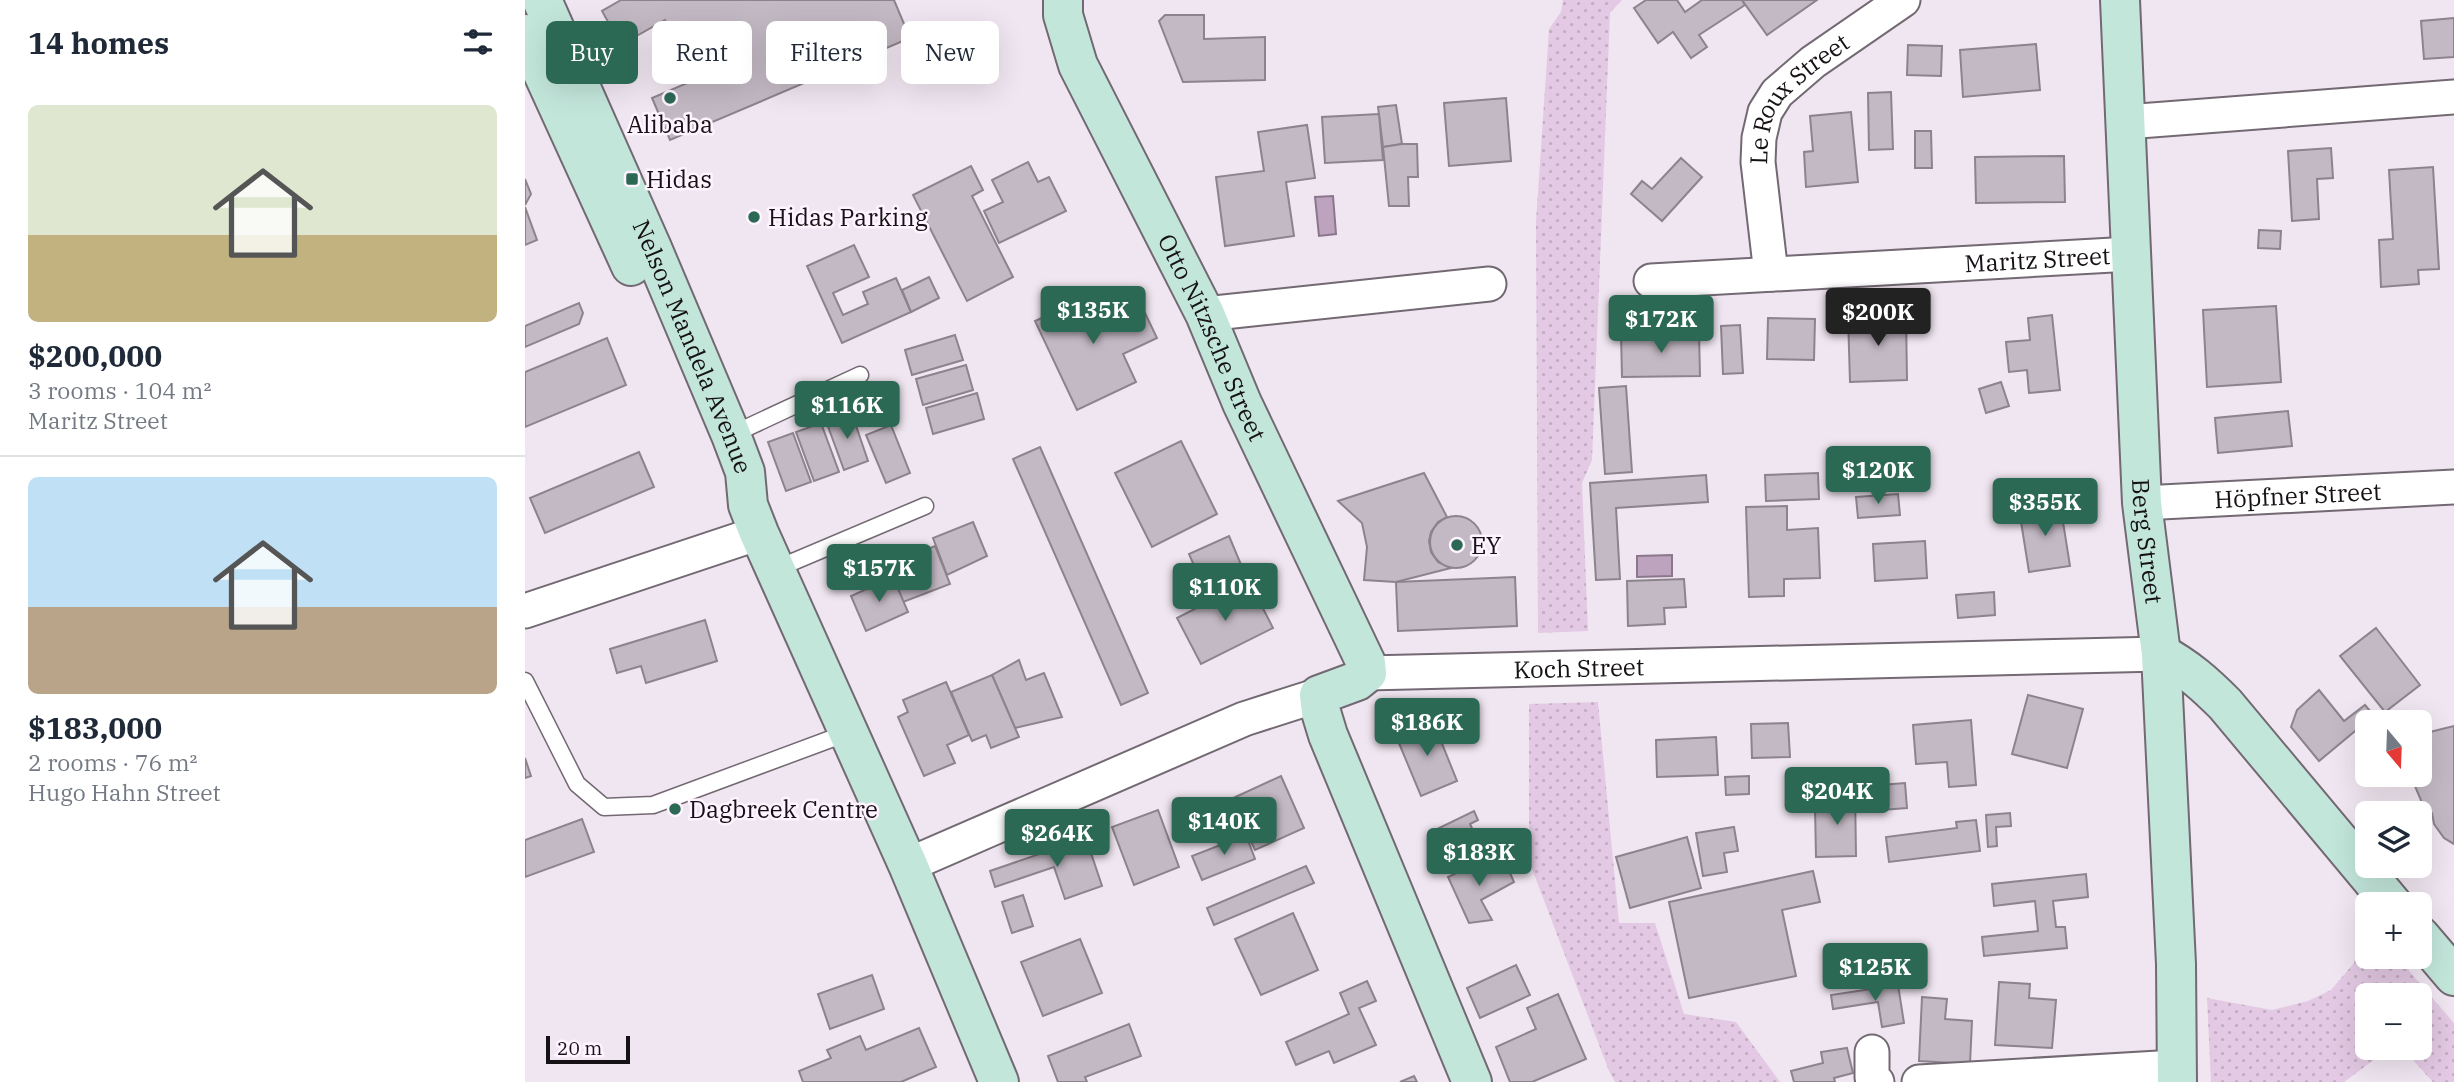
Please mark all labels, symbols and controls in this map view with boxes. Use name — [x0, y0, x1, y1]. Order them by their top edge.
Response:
chip: Buy — [546, 21, 638, 84]
chip: Rent — [652, 21, 752, 84]
chip: Filters — [766, 21, 887, 84]
chip: New — [901, 21, 999, 84]
text: 14 homes — [28, 23, 169, 62]
icon: filters — [459, 23, 497, 61]
street label: Le Roux Street — [1742, 26, 1855, 165]
marker: Alibaba — [662, 90, 678, 106]
place label: Alibaba — [627, 108, 713, 140]
icon: home — [200, 150, 326, 276]
place label: Hidas — [646, 163, 712, 195]
marker: Hidas — [624, 171, 640, 187]
place label: Hidas Parking — [768, 201, 928, 233]
marker: Hidas Parking — [746, 209, 762, 225]
street label: Nelson Mandela Avenue — [625, 215, 760, 478]
street label: Otto Nitzsche Street — [1151, 228, 1274, 446]
street label: Maritz Street — [1964, 239, 2111, 279]
pin: $135K — [1044, 286, 1142, 346]
pin: $200K — [1829, 288, 1927, 348]
text: $135K — [1057, 294, 1129, 324]
pin: $172K — [1612, 296, 1710, 355]
text: $200K — [1842, 296, 1914, 326]
text: $172K — [1625, 303, 1697, 333]
text: $200,000 — [28, 336, 162, 375]
text: 3 rooms · 104 m² — [28, 375, 211, 405]
pin: $116K — [798, 382, 896, 441]
text: $116K — [811, 389, 883, 419]
text: Maritz Street — [28, 405, 168, 435]
pin: $120K — [1829, 447, 1927, 506]
text: $120K — [1842, 454, 1914, 484]
street label: Höpfner Street — [2213, 475, 2382, 515]
pin: $355K — [1996, 478, 2094, 538]
street label: Berg Street — [2125, 478, 2171, 606]
text: $355K — [2009, 486, 2081, 516]
icon: home — [200, 522, 326, 648]
place label: EY — [1471, 529, 1501, 561]
marker: EY — [1449, 537, 1465, 553]
pin: $157K — [830, 544, 928, 604]
text: $157K — [843, 552, 915, 582]
pin: $110K — [1176, 564, 1274, 623]
text: $110K — [1189, 571, 1261, 601]
street label: Koch Street — [1513, 650, 1645, 685]
pin: $186K — [1378, 698, 1476, 758]
text: $186K — [1391, 706, 1463, 736]
text: $183,000 — [28, 708, 162, 747]
north arrow — [2355, 710, 2433, 788]
map controls — [2355, 710, 2432, 1060]
text: 2 rooms · 76 m² — [28, 747, 198, 777]
pin: $204K — [1788, 768, 1886, 827]
text: $204K — [1801, 775, 1873, 805]
text: Hugo Hahn Street — [28, 777, 221, 807]
place label: Dagbreek Centre — [689, 793, 878, 825]
pin: $140K — [1175, 798, 1273, 857]
marker: Dagbreek Centre — [667, 801, 683, 817]
button: layers — [2355, 801, 2432, 878]
text: $140K — [1188, 805, 1260, 835]
pin: $264K — [1008, 810, 1106, 869]
text: $264K — [1021, 817, 1093, 847]
pin: $183K — [1430, 828, 1528, 888]
text: $183K — [1443, 836, 1515, 866]
button: + — [2355, 892, 2432, 969]
pin: $125K — [1826, 944, 1924, 1003]
text: $125K — [1839, 951, 1911, 981]
button: − — [2355, 983, 2432, 1060]
scale bar — [546, 1033, 630, 1065]
text: 20 m — [557, 1036, 602, 1060]

